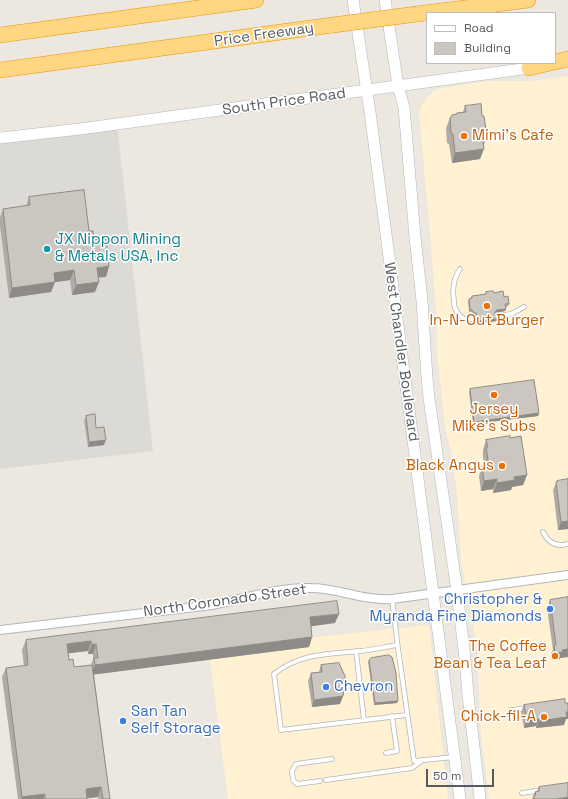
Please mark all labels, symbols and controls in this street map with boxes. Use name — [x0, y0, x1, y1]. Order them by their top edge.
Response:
legend — [426, 12, 556, 64]
street label: Price Freeway — [213, 19, 315, 51]
text: Road — [464, 20, 493, 36]
text: Building — [464, 40, 511, 56]
street label: South Price Road — [221, 84, 347, 120]
place label: Mimi's Cafe — [472, 127, 554, 145]
marker: Mimi's Cafe — [459, 131, 469, 141]
place label: JX Nippon Mining & Metals USA, Inc — [55, 231, 181, 266]
marker: JX Nippon Mining & Metals USA, Inc — [42, 244, 52, 254]
street label: West Chandler Boulevard — [380, 261, 422, 443]
marker: In-N-Out Burger — [482, 301, 492, 311]
place label: In-N-Out Burger — [429, 312, 545, 330]
marker: Jersey Mike's Subs — [489, 390, 499, 400]
place label: Jersey Mike's Subs — [452, 401, 536, 436]
place label: Black Angus — [406, 457, 494, 475]
marker: Black Angus — [497, 461, 507, 471]
street label: North Coronado Street — [142, 581, 308, 621]
place label: Christopher & Myranda Fine Diamonds — [370, 591, 542, 626]
marker: Christopher & Myranda Fine Diamonds — [545, 604, 555, 614]
place label: The Coffee Bean & Tea Leaf — [433, 638, 547, 673]
marker: The Coffee Bean & Tea Leaf — [550, 651, 560, 661]
place label: Chevron — [334, 678, 393, 696]
marker: Chevron — [321, 682, 331, 692]
place label: San Tan Self Storage — [131, 703, 221, 738]
place label: Chick-fil-A — [461, 708, 536, 726]
marker: Chick-fil-A — [539, 712, 549, 722]
marker: San Tan Self Storage — [118, 716, 128, 726]
scale bar — [428, 761, 496, 787]
text: 50 m — [433, 768, 461, 784]

